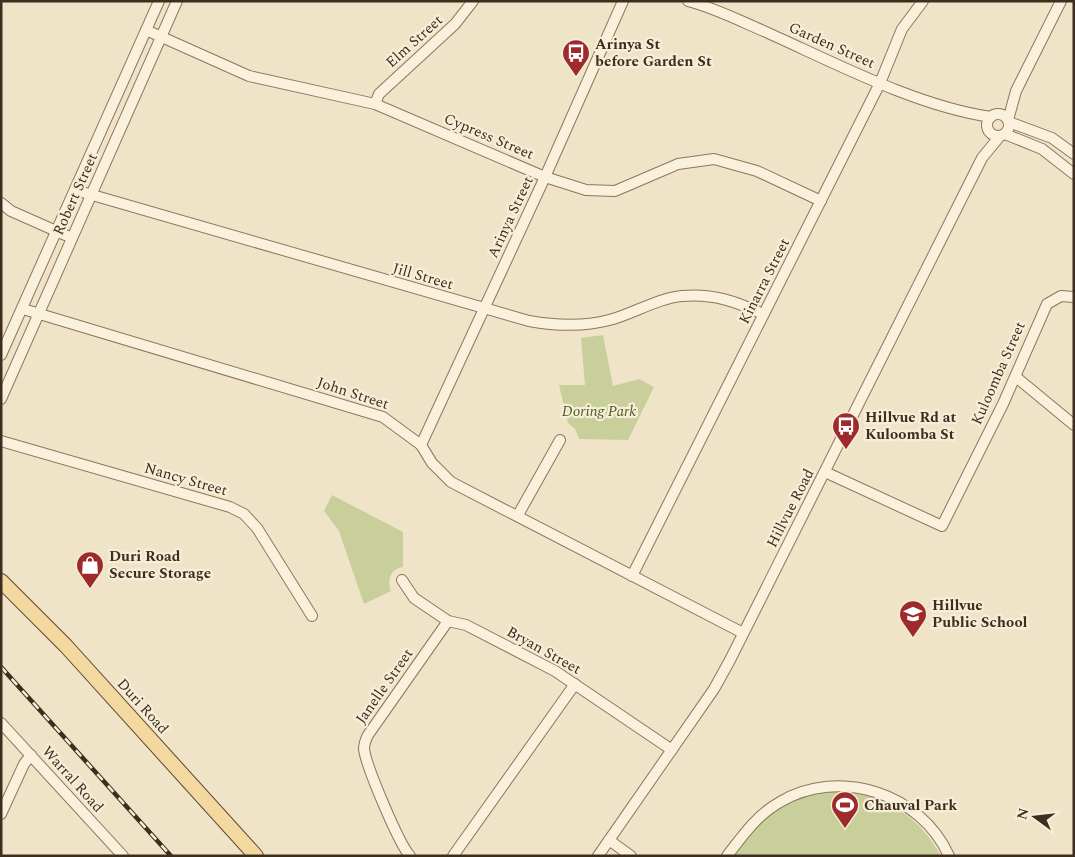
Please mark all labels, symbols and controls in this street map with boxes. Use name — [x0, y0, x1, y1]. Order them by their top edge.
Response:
street label: Elm Street — [381, 9, 448, 73]
street label: Garden Street — [785, 16, 879, 75]
place label: Arinya St before Garden St — [595, 33, 712, 73]
bus stop icon: Arinya St before Garden St — [561, 38, 591, 77]
street label: Cypress Street — [440, 107, 537, 166]
street label: Robert Street — [47, 149, 104, 239]
street label: Arinya Street — [481, 172, 540, 262]
street label: Kinarra Street — [733, 234, 796, 328]
street label: Jill Street — [390, 257, 456, 296]
street label: Kuloomba Street — [965, 318, 1032, 429]
street label: John Street — [314, 371, 392, 416]
park label: Doring Park — [562, 400, 636, 423]
place label: Hillvue Rd at Kuloomba St — [865, 406, 957, 446]
bus stop icon: Hillvue Rd at Kuloomba St — [831, 411, 861, 450]
street label: Nancy Street — [142, 457, 230, 502]
street label: Hillvue Road — [761, 465, 820, 552]
place label: Duri Road Secure Storage — [109, 545, 211, 585]
shop icon: Duri Road Secure Storage — [75, 550, 105, 589]
place label: Hillvue Public School — [932, 594, 1028, 634]
school or university icon: Hillvue Public School — [898, 599, 928, 638]
street label: Bryan Street — [502, 620, 585, 680]
street label: Janelle Street — [350, 644, 419, 729]
street label: Duri Road — [111, 673, 174, 739]
street label: Warral Road — [36, 741, 109, 818]
sports icon: Chauval Park — [830, 790, 860, 829]
north arrow — [1010, 792, 1060, 842]
place label: Chauval Park — [864, 794, 957, 817]
text: N — [1011, 806, 1035, 822]

